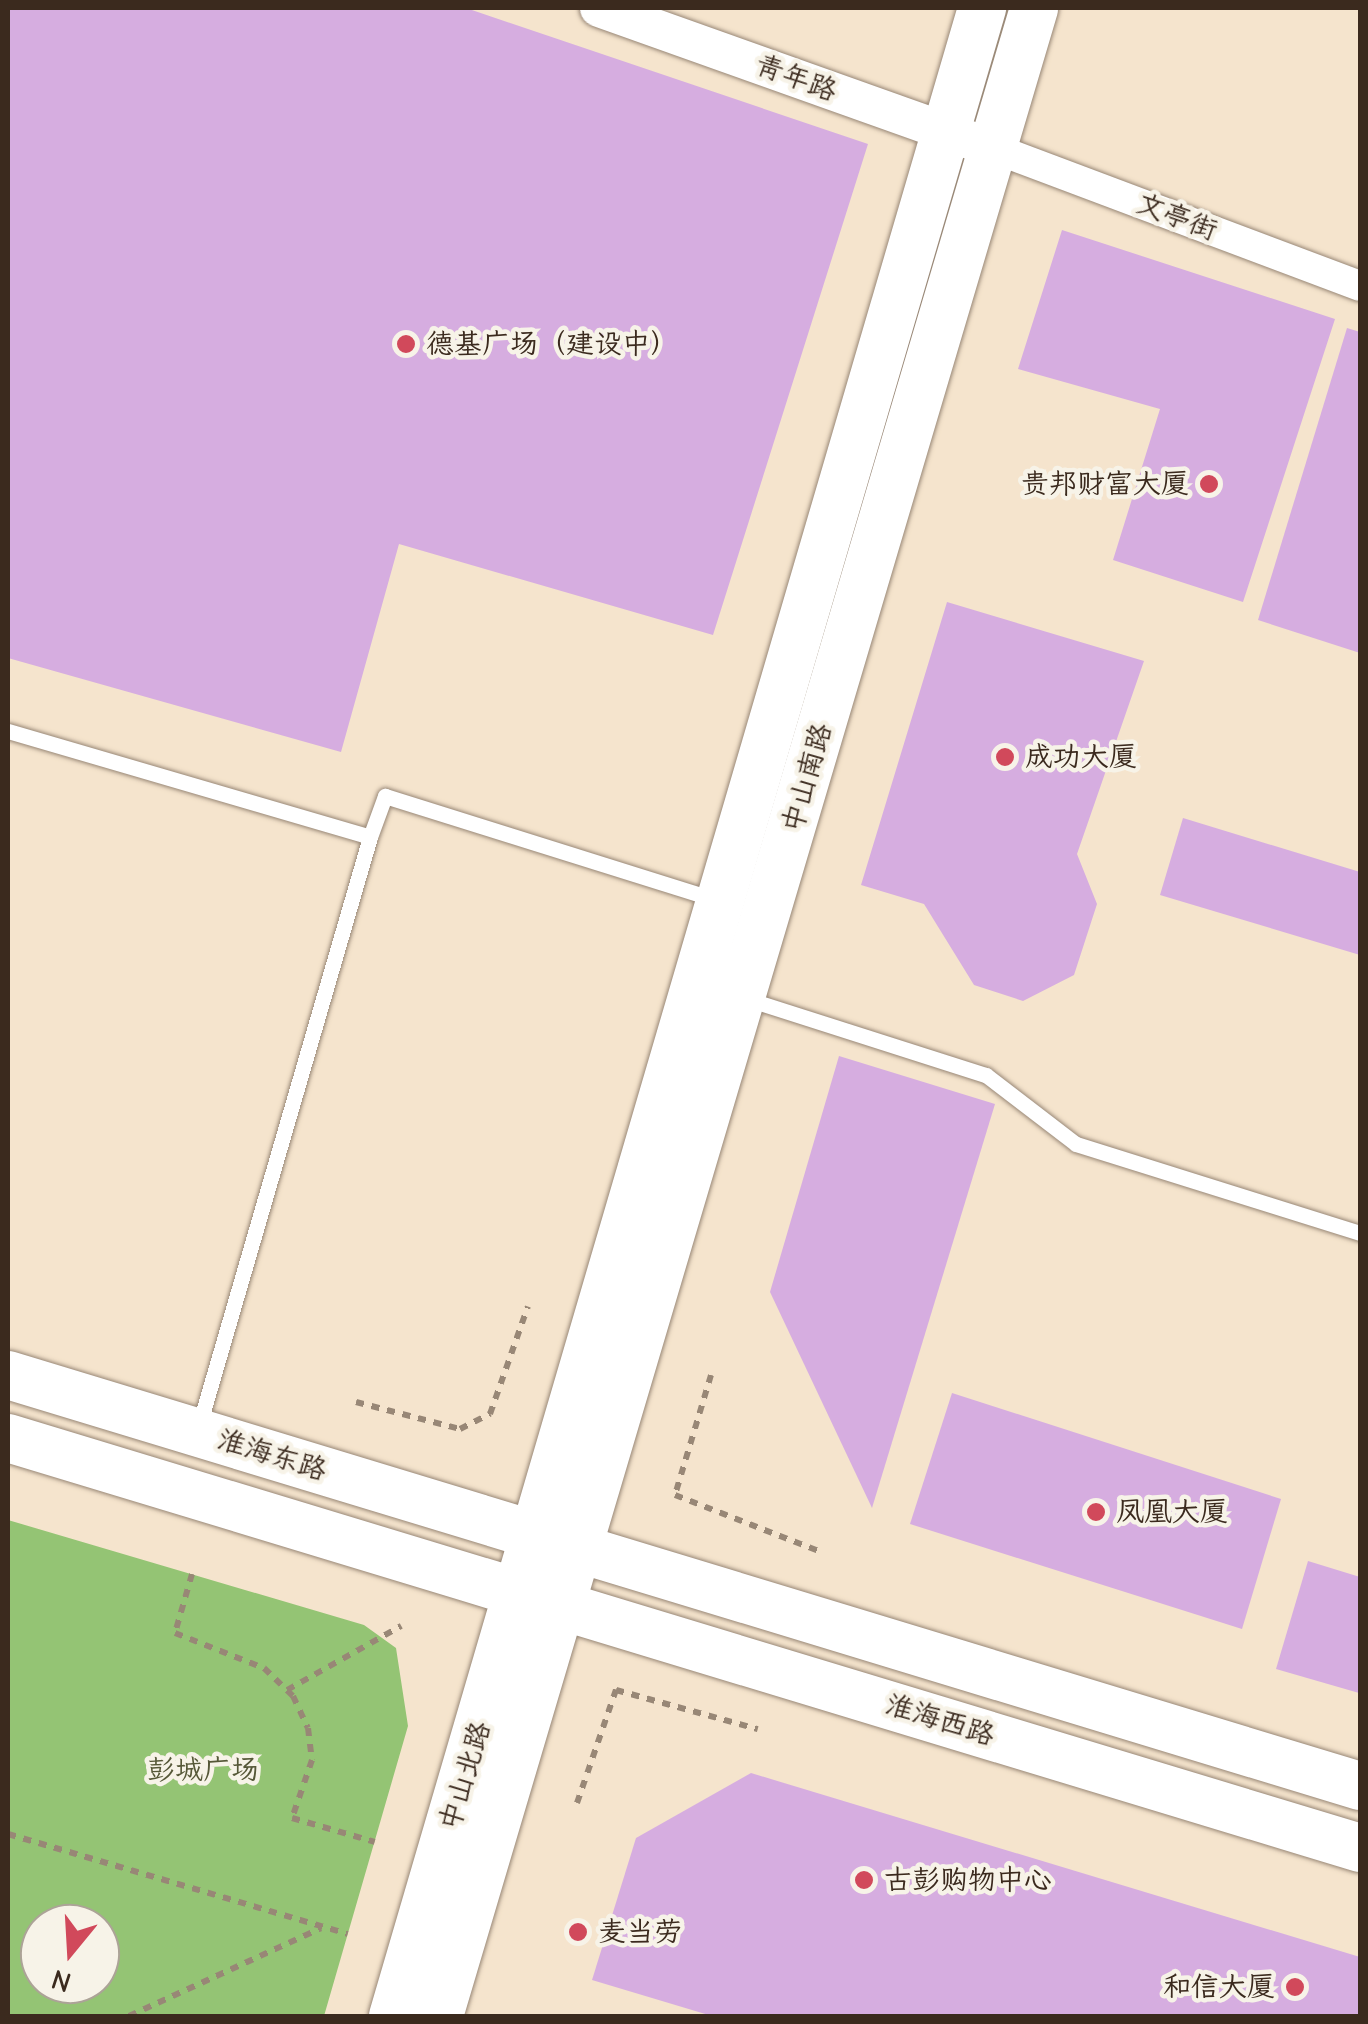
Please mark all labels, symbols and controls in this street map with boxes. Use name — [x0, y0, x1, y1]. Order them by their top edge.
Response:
street label: 青年路 — [751, 48, 841, 108]
street label: 文亭街 — [1132, 186, 1222, 248]
place label: 德基广场（建设中） — [426, 327, 678, 361]
marker: 德基广场（建设中） — [395, 333, 417, 355]
place label: 贵邦财富大厦 — [1021, 467, 1189, 501]
marker: 贵邦财富大厦 — [1198, 473, 1220, 495]
street label: 中山南路 — [775, 720, 839, 836]
place label: 成功大厦 — [1025, 740, 1137, 774]
marker: 成功大厦 — [994, 746, 1016, 768]
street label: 淮海东路 — [214, 1423, 330, 1487]
place label: 凤凰大厦 — [1116, 1495, 1228, 1529]
marker: 凤凰大厦 — [1085, 1501, 1107, 1523]
street label: 淮海西路 — [882, 1688, 998, 1752]
street label: 中山北路 — [433, 1718, 497, 1834]
park label: 彭城广场 — [147, 1753, 259, 1787]
place label: 古彭购物中心 — [884, 1863, 1052, 1897]
marker: 古彭购物中心 — [853, 1869, 875, 1891]
north arrow — [20, 1904, 120, 2004]
place label: 麦当劳 — [598, 1915, 682, 1949]
marker: 麦当劳 — [567, 1921, 589, 1943]
text: N — [48, 1963, 75, 1999]
place label: 和信大厦 — [1163, 1970, 1275, 2004]
marker: 和信大厦 — [1284, 1976, 1306, 1998]

